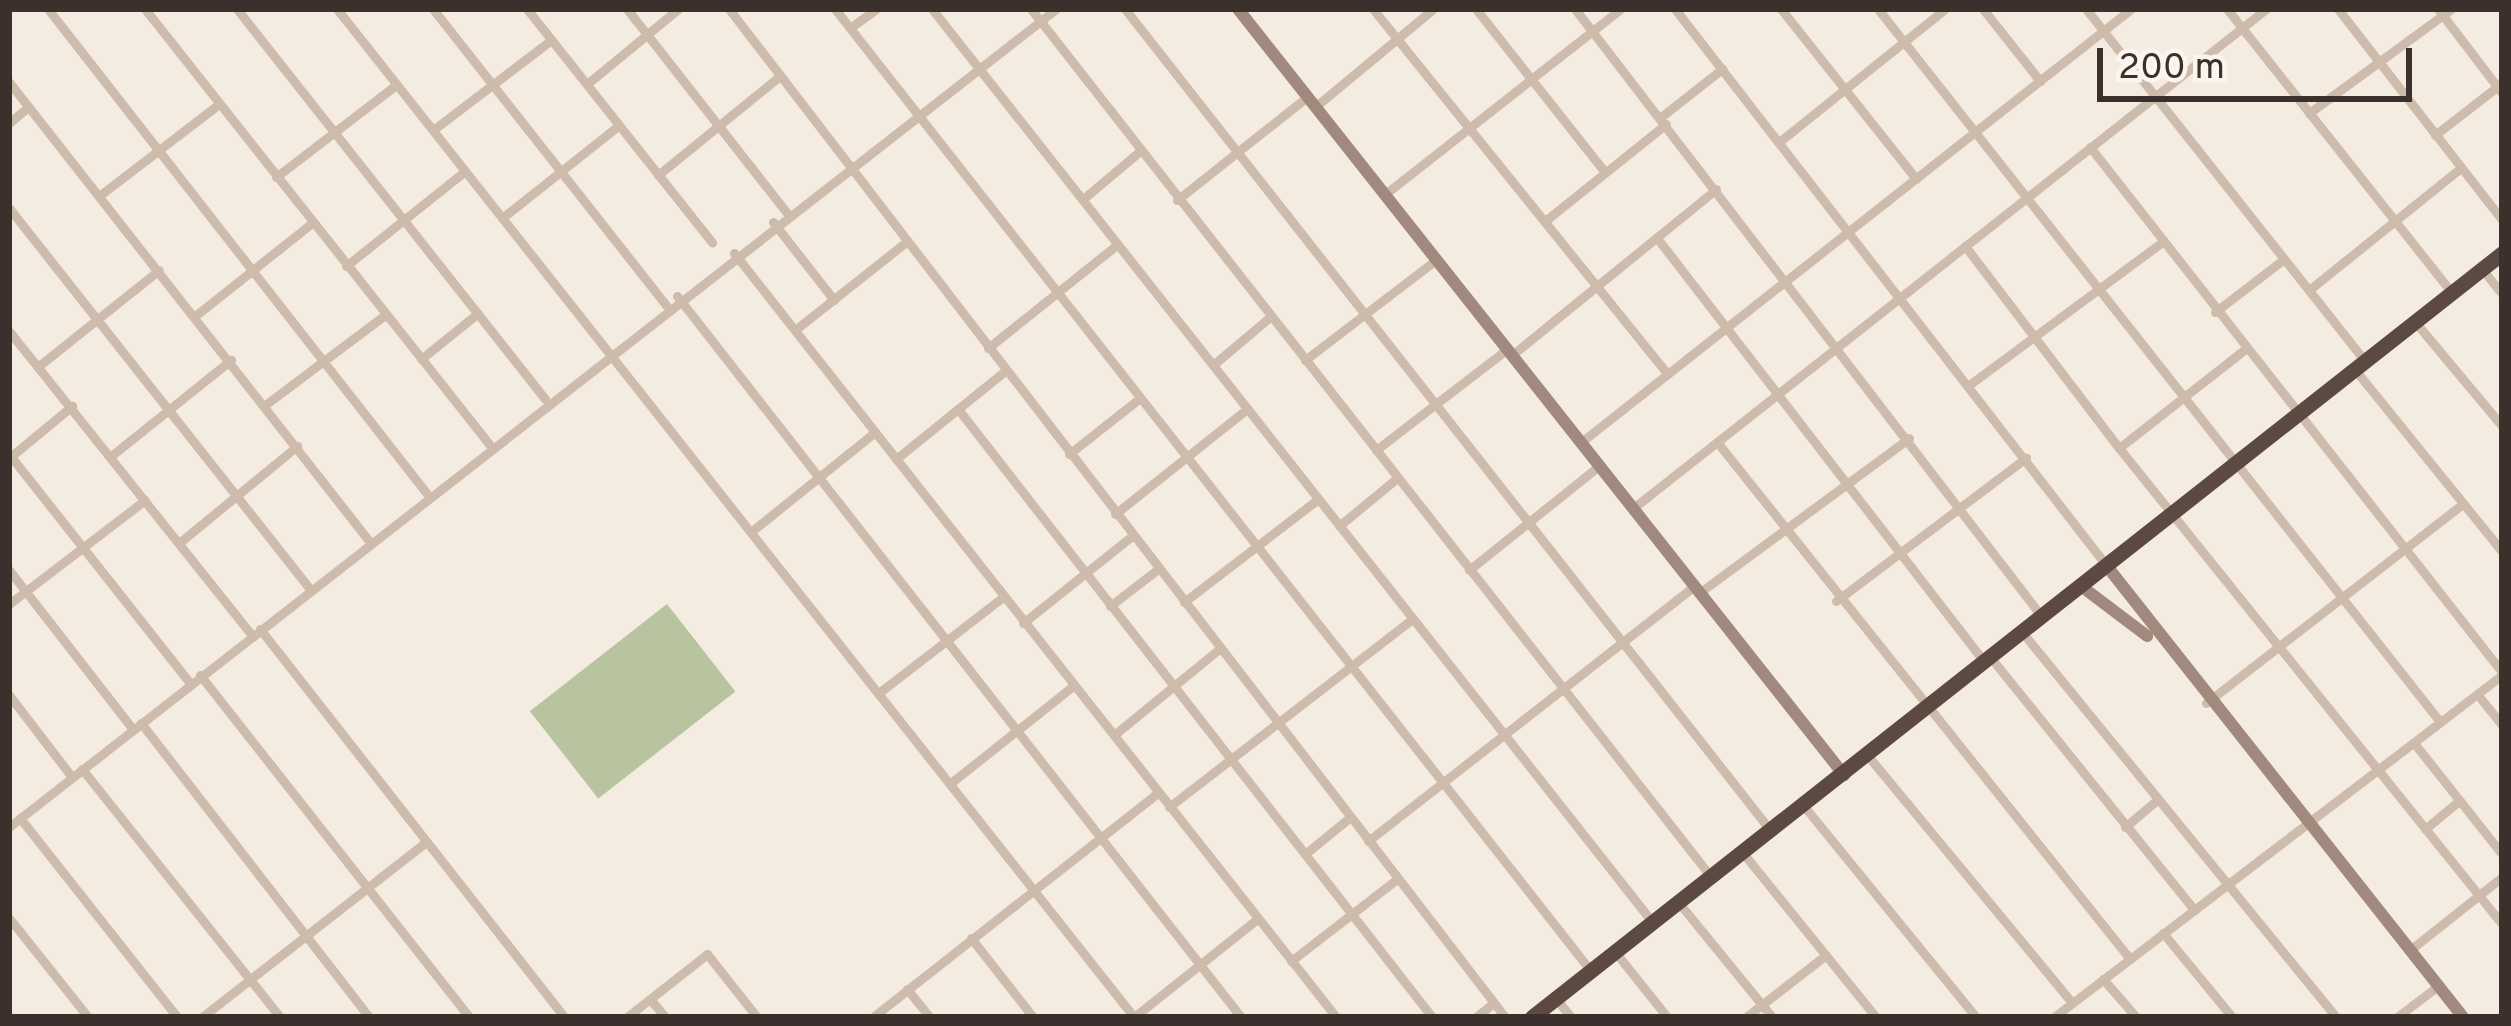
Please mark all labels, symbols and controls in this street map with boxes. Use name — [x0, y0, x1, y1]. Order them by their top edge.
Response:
scale bar — [2103, 24, 2418, 98]
text: 200 m — [2118, 46, 2225, 92]

